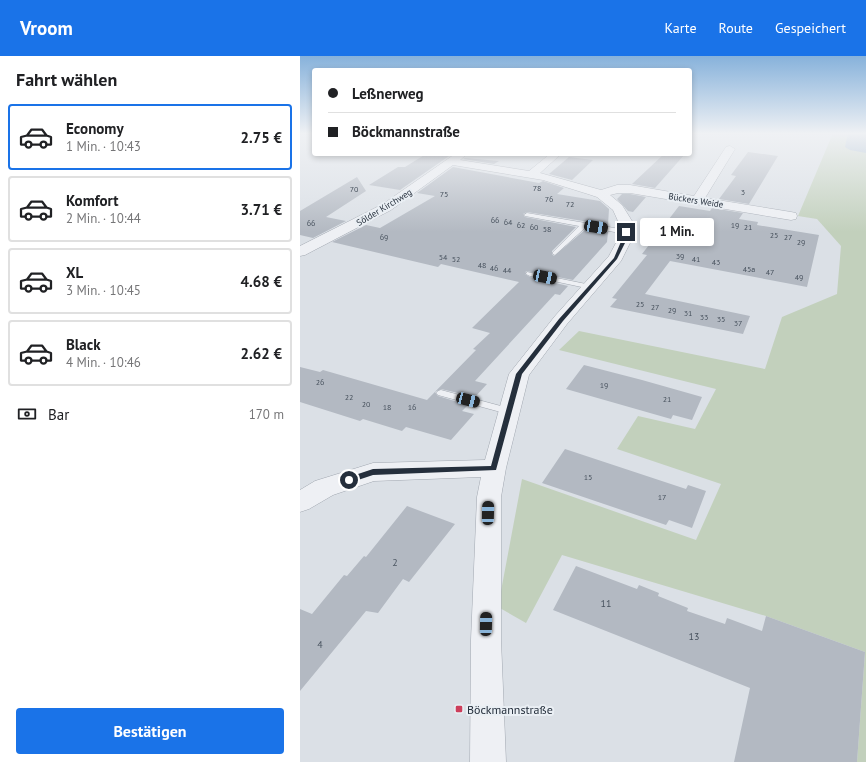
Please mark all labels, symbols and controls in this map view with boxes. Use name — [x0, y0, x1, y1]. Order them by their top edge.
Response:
text: Vroom — [20, 16, 73, 40]
text: Karte — [665, 19, 697, 37]
text: Route — [719, 19, 753, 37]
text: Gespeichert — [775, 19, 846, 37]
text: Fahrt wählen — [16, 68, 117, 91]
text: Leßnerweg — [352, 84, 424, 103]
icon: car — [18, 119, 54, 155]
text: Economy — [66, 119, 124, 138]
text: Böckmannstraße — [352, 122, 460, 141]
text: 2.75 € — [240, 128, 282, 147]
text: 1 Min. · 10:43 — [66, 138, 141, 155]
house number: 78 — [533, 183, 541, 193]
house number: 70 — [350, 184, 359, 194]
street label: Sölder Kirchweg — [354, 186, 414, 228]
house number: 3 — [741, 187, 745, 197]
house number: 75 — [440, 189, 448, 199]
street label: Bückers Weide — [668, 190, 725, 210]
icon: car — [18, 191, 54, 227]
text: Komfort — [66, 191, 118, 210]
house number: 76 — [545, 194, 553, 204]
house number: 72 — [566, 199, 574, 209]
text: 3.71 € — [240, 200, 282, 219]
text: 2 Min. · 10:44 — [66, 210, 141, 227]
house number: 66 — [491, 215, 499, 225]
house number: 64 — [504, 217, 513, 227]
house number: 66 — [307, 218, 315, 228]
callout: 1 Min. — [640, 218, 714, 246]
car — [583, 219, 609, 235]
house number: 62 — [517, 220, 525, 230]
house number: 19 — [731, 220, 739, 230]
house number: 60 — [530, 222, 539, 232]
house number: 21 — [744, 222, 752, 232]
route end — [617, 223, 635, 241]
text: 1 Min. — [660, 223, 694, 240]
house number: 58 — [543, 224, 551, 234]
house number: 25 — [770, 230, 778, 240]
house number: 69 — [380, 232, 388, 242]
house number: 27 — [784, 232, 792, 242]
house number: 29 — [797, 237, 805, 247]
house number: 39 — [676, 251, 684, 261]
house number: 54 — [439, 252, 448, 262]
house number: 52 — [452, 254, 460, 264]
house number: 41 — [692, 254, 700, 264]
house number: 43 — [712, 257, 720, 267]
house number: 48 — [478, 260, 486, 270]
icon: car — [18, 263, 54, 299]
text: XL — [66, 263, 83, 282]
house number: 46 — [490, 263, 498, 273]
house number: 45a — [743, 264, 755, 274]
house number: 44 — [503, 265, 512, 275]
house number: 47 — [766, 267, 774, 277]
car — [532, 269, 558, 285]
text: 4.68 € — [240, 272, 282, 291]
house number: 49 — [795, 272, 803, 282]
text: 3 Min. · 10:45 — [66, 282, 141, 299]
house number: 25 — [636, 299, 644, 309]
house number: 27 — [651, 302, 659, 312]
house number: 29 — [668, 305, 676, 315]
house number: 31 — [684, 308, 692, 318]
house number: 33 — [700, 312, 708, 322]
house number: 35 — [717, 314, 725, 324]
house number: 37 — [734, 318, 742, 328]
icon: car — [18, 335, 54, 371]
text: Black — [66, 335, 101, 354]
text: 2.62 € — [240, 344, 282, 363]
text: 4 Min. · 10:46 — [66, 354, 141, 371]
house number: 26 — [316, 377, 324, 387]
house number: 19 — [600, 380, 608, 390]
car — [455, 391, 481, 409]
house number: 22 — [345, 392, 353, 402]
house number: 21 — [663, 394, 671, 404]
house number: 20 — [362, 399, 371, 409]
house number: 18 — [383, 402, 391, 412]
house number: 16 — [408, 402, 416, 412]
icon: cash — [16, 403, 38, 425]
text: Bar — [48, 405, 69, 424]
text: 170 m — [249, 406, 284, 423]
route start — [340, 471, 358, 489]
house number: 15 — [584, 472, 592, 482]
house number: 17 — [658, 492, 666, 502]
car — [482, 501, 494, 525]
house number: 2 — [392, 556, 398, 569]
house number: 11 — [601, 597, 611, 610]
car — [480, 612, 492, 636]
house number: 13 — [689, 630, 699, 643]
house number: 4 — [317, 638, 323, 651]
place label: Böckmannstraße — [467, 702, 553, 717]
marker: Böckmannstraße — [454, 704, 464, 714]
button: Bestätigen — [16, 708, 284, 754]

